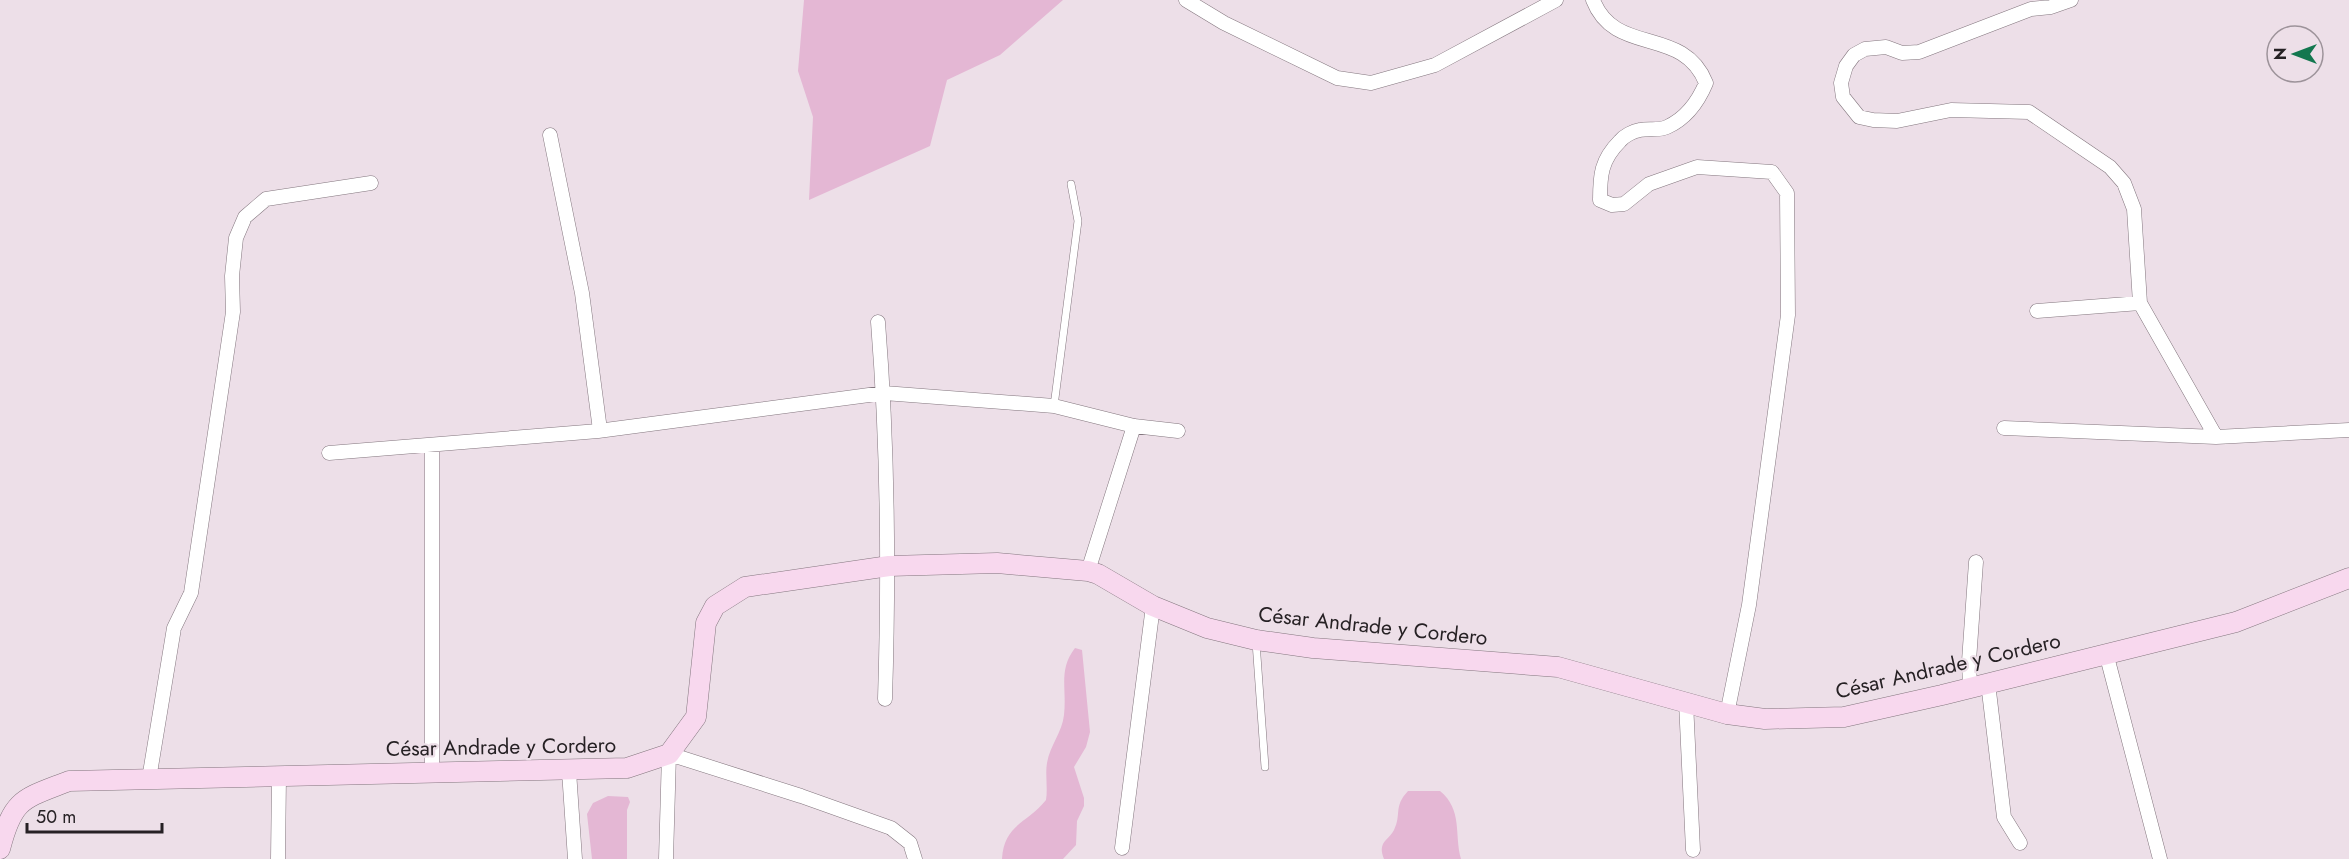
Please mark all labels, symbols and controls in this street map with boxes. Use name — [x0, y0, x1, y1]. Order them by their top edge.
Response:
north arrow — [2265, 24, 2325, 84]
text: N — [2269, 48, 2292, 60]
street label: César Andrade y Cordero — [1257, 599, 1489, 653]
street label: César Andrade y Cordero — [1832, 625, 2064, 707]
street label: César Andrade y Cordero — [386, 730, 616, 764]
scale bar — [27, 796, 162, 834]
text: 50 m — [36, 804, 76, 830]

